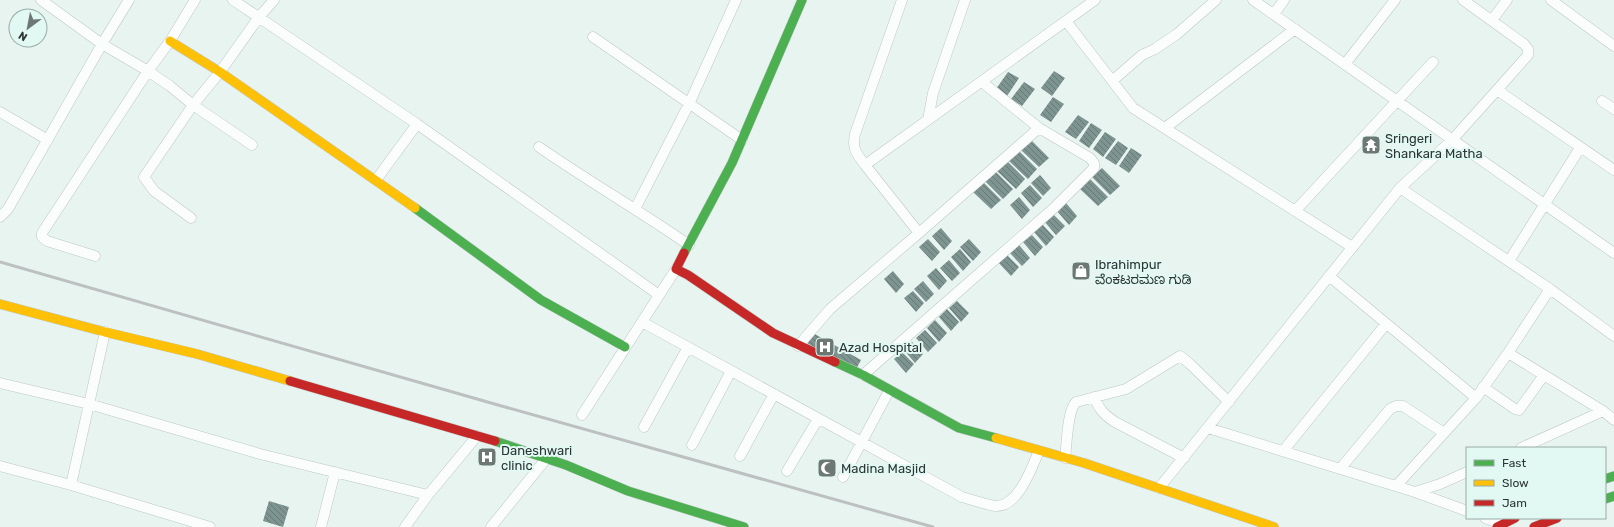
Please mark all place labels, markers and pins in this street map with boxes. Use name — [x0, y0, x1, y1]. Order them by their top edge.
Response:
place label: Sringeri Shankara Matha — [1385, 131, 1483, 161]
temple icon: Sringeri Shankara Matha — [1360, 134, 1382, 156]
place label: Ibrahimpur ವೆಂಕಟರಮಣ ಗುಡಿ — [1095, 257, 1192, 287]
shop icon: Ibrahimpur ವೆಂಕಟರಮಣ ಗುಡಿ — [1070, 260, 1092, 282]
hospital icon: Azad Hospital — [814, 336, 836, 358]
place label: Azad Hospital — [839, 340, 922, 355]
place label: Daneshwari clinic — [501, 443, 572, 473]
hospital icon: Daneshwari clinic — [476, 446, 498, 468]
mosque icon: Madina Masjid — [816, 457, 838, 479]
place label: Madina Masjid — [841, 461, 926, 476]

